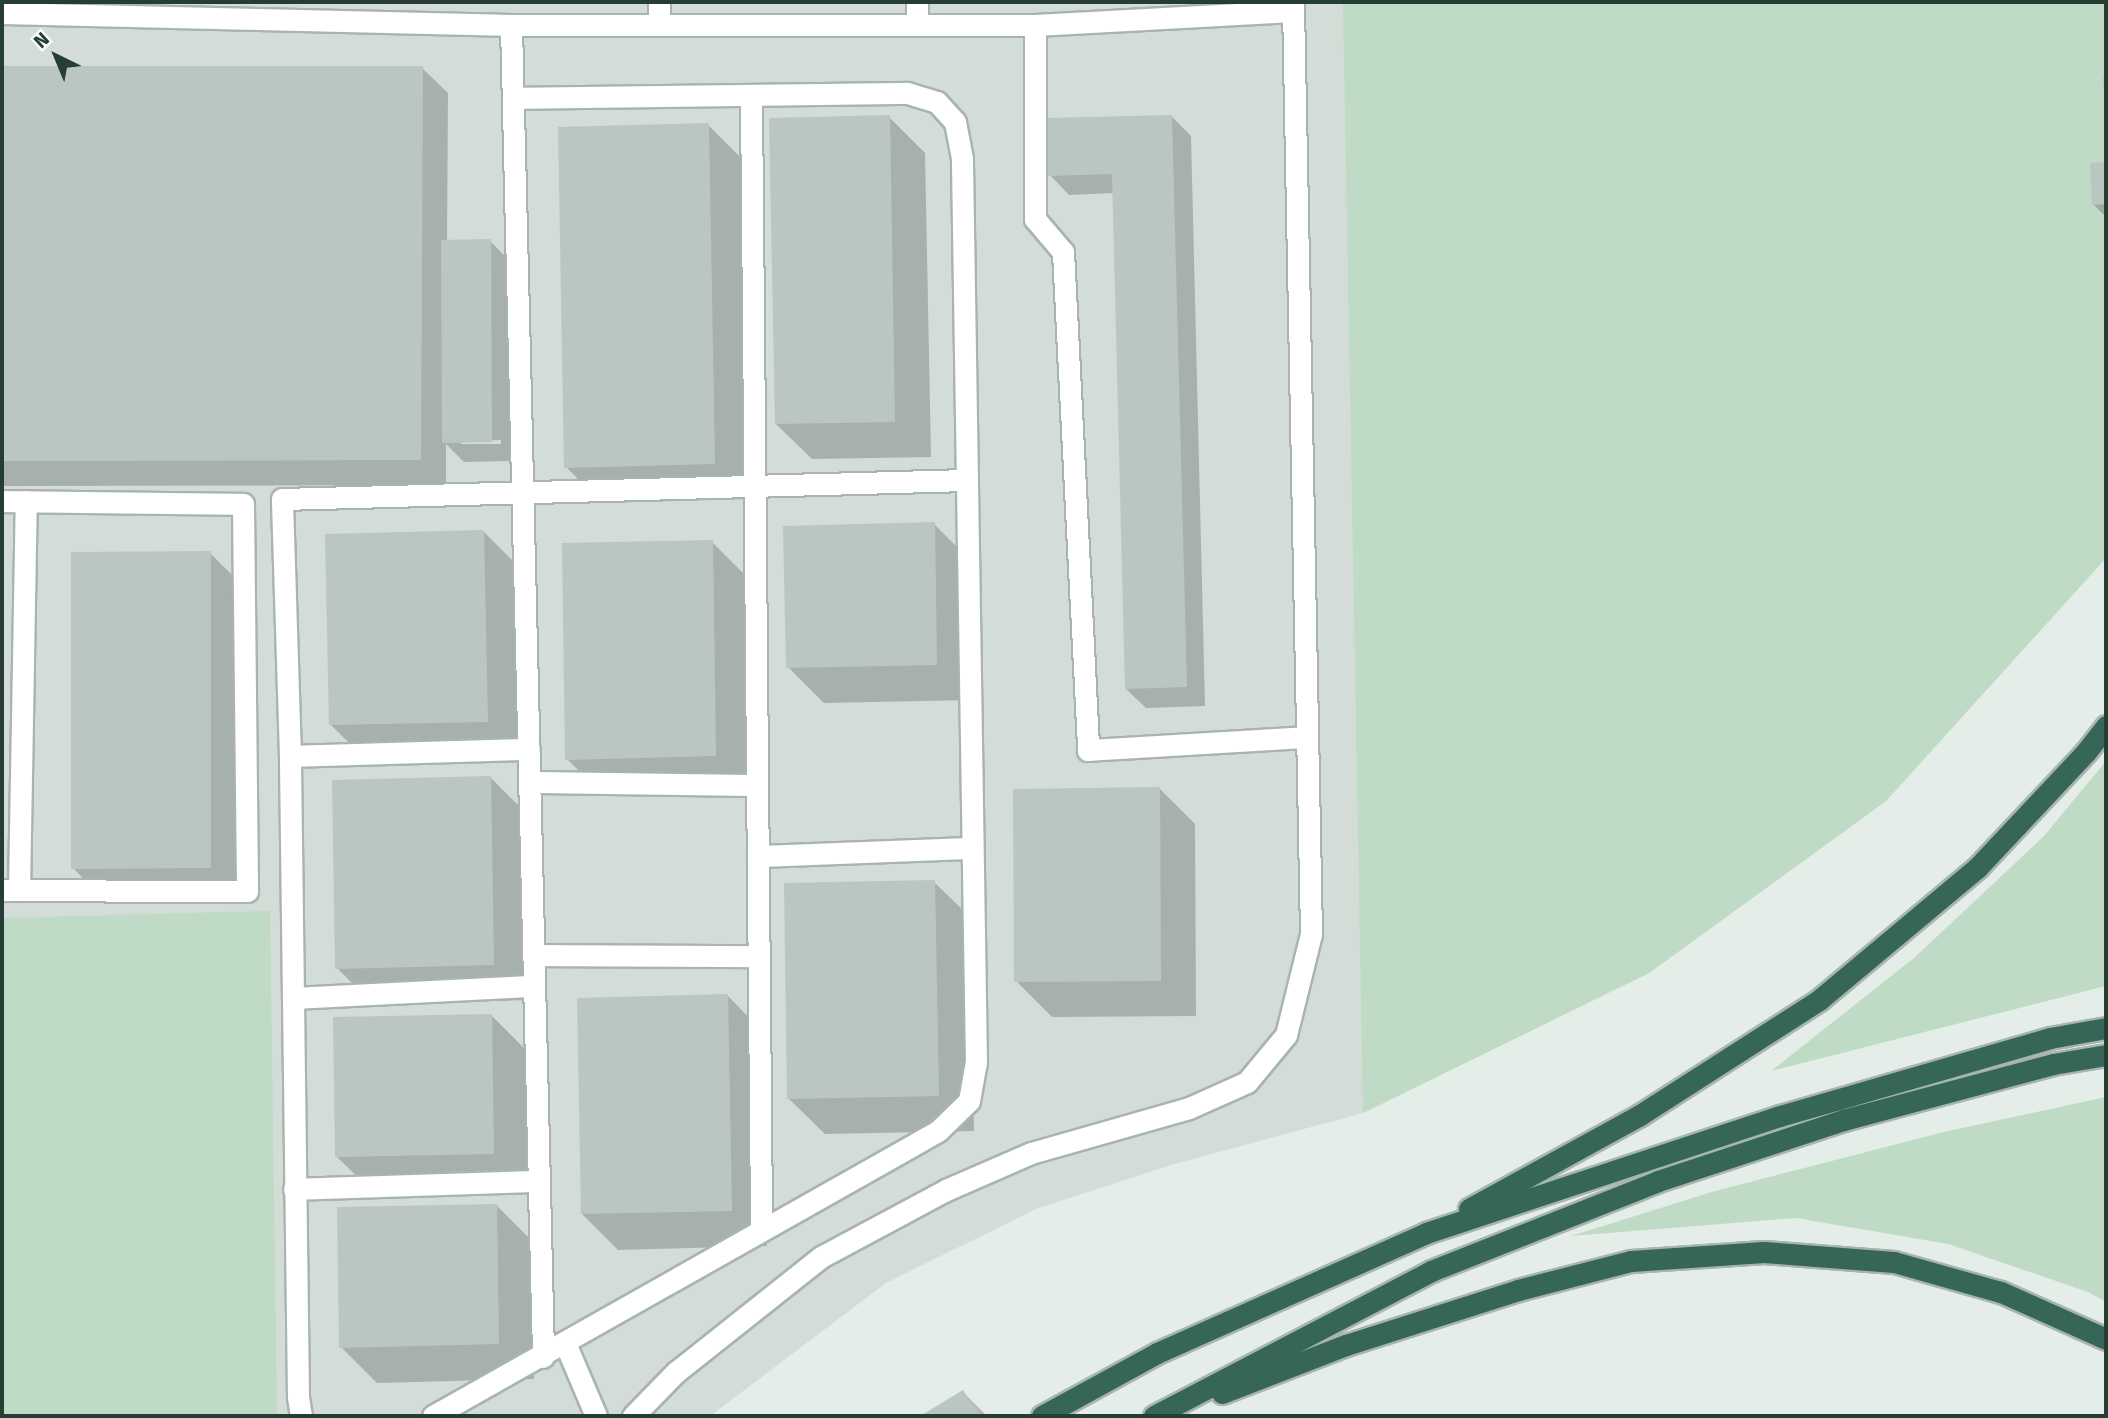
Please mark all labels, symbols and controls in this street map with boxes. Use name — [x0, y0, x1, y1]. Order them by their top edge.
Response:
north arrow — [21, 21, 91, 91]
text: N — [29, 28, 54, 53]

